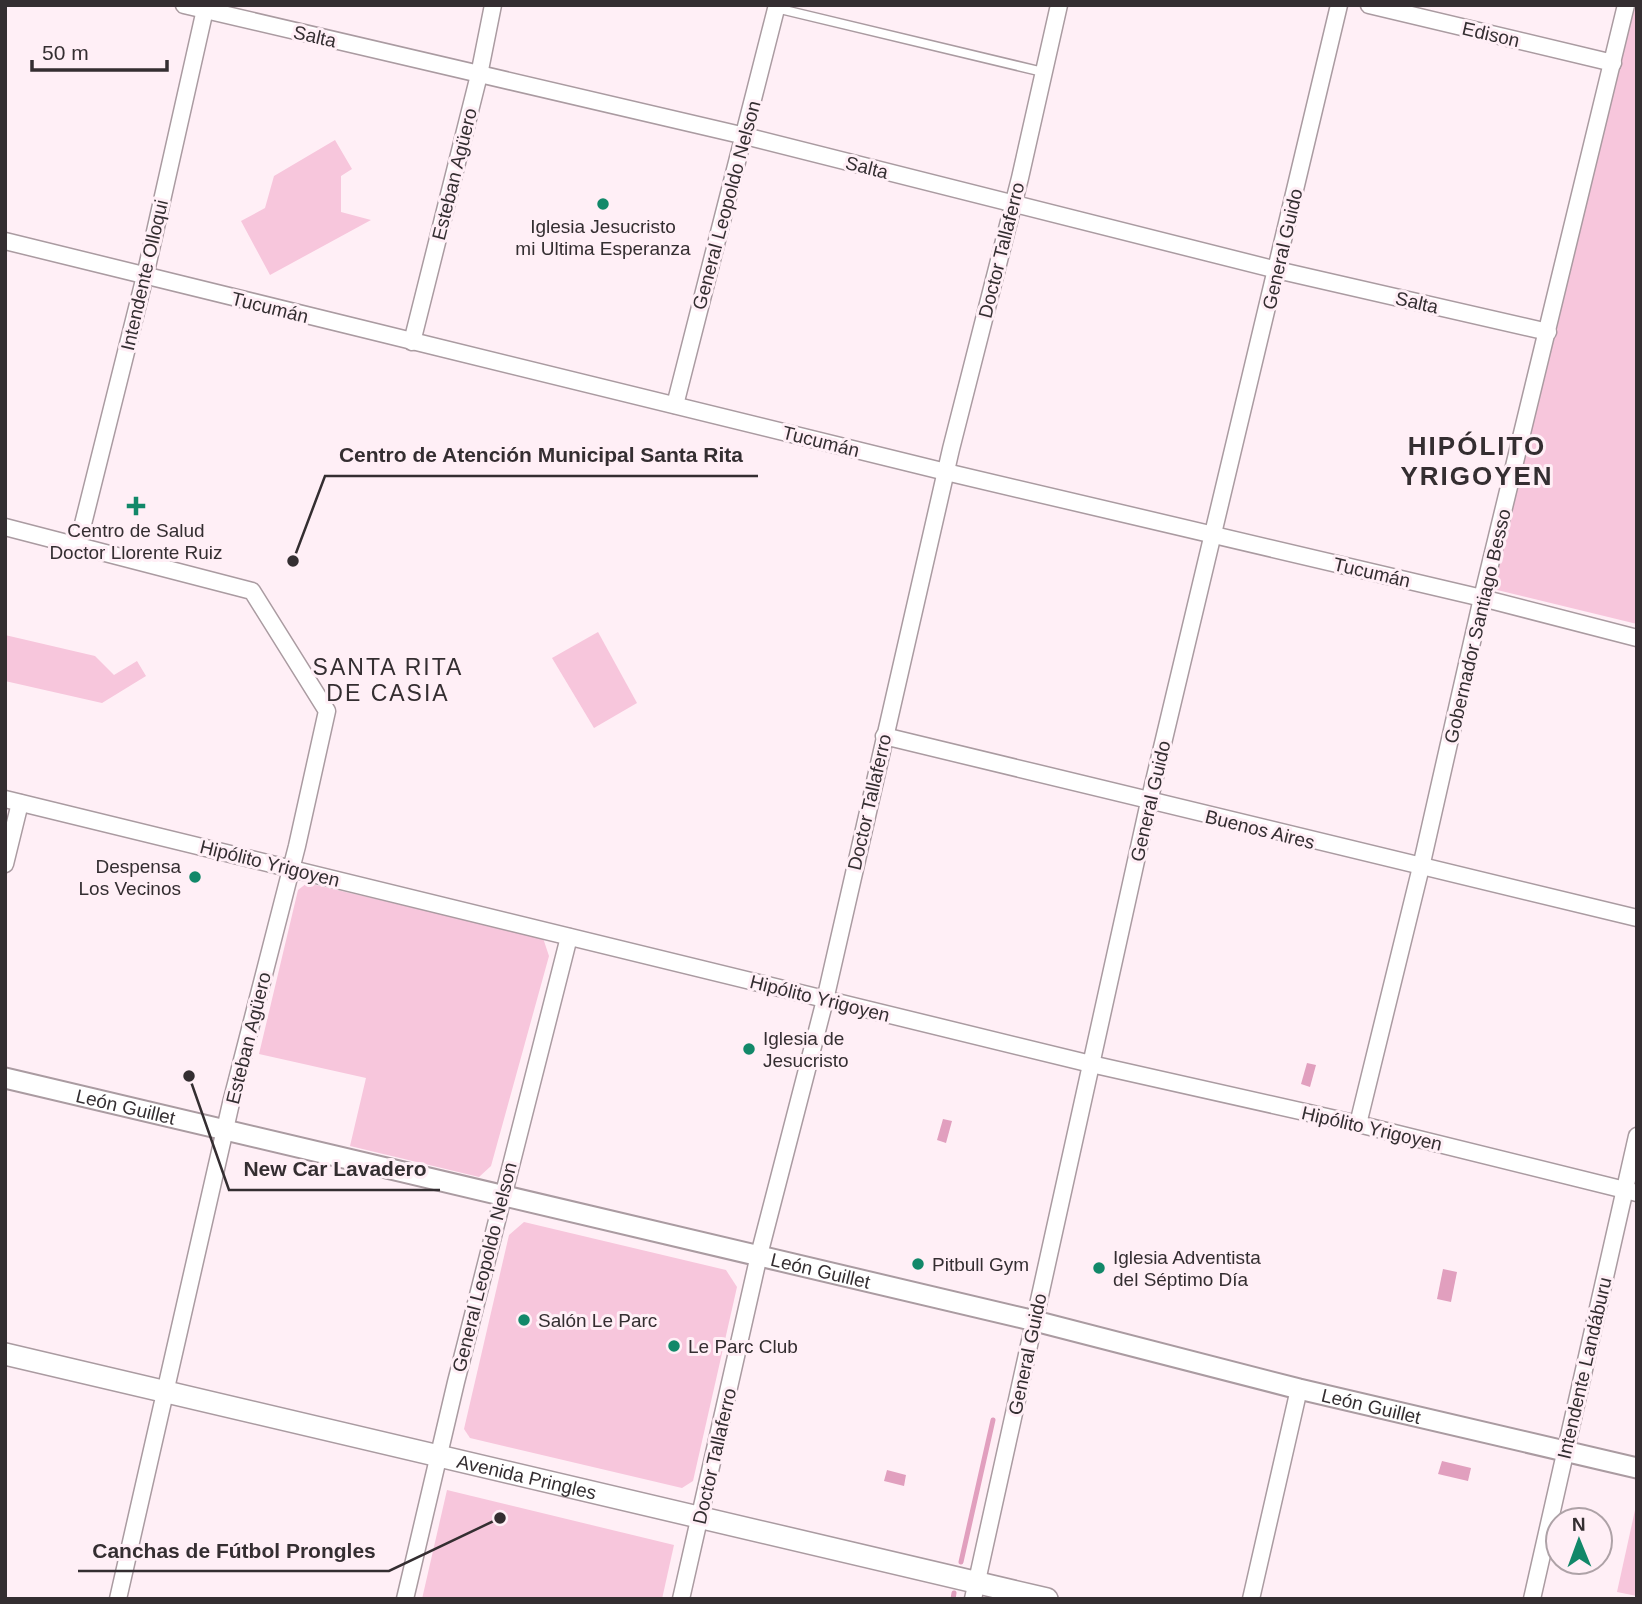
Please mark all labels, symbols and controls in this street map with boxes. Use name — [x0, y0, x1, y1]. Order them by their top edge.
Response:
street label: Edison — [1460, 18, 1522, 51]
street label: Salta — [291, 21, 339, 52]
scale bar — [32, 28, 166, 72]
text: 50 m — [42, 41, 89, 64]
street label: General Leopoldo Nelson — [688, 98, 765, 312]
street label: Esteban Agüero — [428, 106, 481, 242]
street label: Salta — [843, 152, 891, 183]
street label: Doctor Tallaferro — [974, 180, 1028, 320]
street label: General Guido — [1258, 187, 1307, 312]
marker: Iglesia Jesucristo mi Ultima Esperanza — [595, 196, 611, 212]
street label: Intendente Olloqui — [117, 198, 172, 353]
place label: Iglesia Jesucristo mi Ultima Esperanza — [515, 216, 691, 259]
street label: Salta — [1393, 287, 1441, 318]
street label: Tucumán — [229, 288, 311, 327]
street label: Tucumán — [780, 422, 862, 461]
district label: HIPÓLITO YRIGOYEN — [1400, 431, 1554, 491]
callout: Centro de Atención Municipal Santa Rita — [325, 434, 758, 476]
text: Centro de Atención Municipal Santa Rita — [339, 443, 743, 466]
marker: Centro de Salud Doctor Llorente Ruiz — [126, 496, 146, 516]
street label: Gobernador Santiago Besso — [1440, 507, 1515, 745]
place label: Centro de Salud Doctor Llorente Ruiz — [49, 520, 223, 563]
street label: Tucumán — [1331, 553, 1412, 592]
district label: SANTA RITA DE CASIA — [313, 654, 463, 706]
street label: Doctor Tallaferro — [844, 732, 895, 872]
street label: General Guido — [1126, 739, 1175, 864]
street label: Buenos Aires — [1203, 806, 1317, 853]
street label: Hipólito Yrigoyen — [198, 836, 342, 891]
place label: Despensa Los Vecinos — [79, 856, 181, 899]
marker: Despensa Los Vecinos — [187, 869, 203, 885]
street label: Esteban Agüero — [222, 970, 275, 1106]
street label: Hipólito Yrigoyen — [748, 971, 892, 1026]
place label: Iglesia de Jesucristo — [763, 1028, 849, 1071]
marker: Iglesia de Jesucristo — [741, 1041, 757, 1057]
street label: León Guillet — [74, 1085, 178, 1129]
street label: Hipólito Yrigoyen — [1300, 1102, 1444, 1155]
callout: New Car Lavadero — [229, 1148, 440, 1190]
text: New Car Lavadero — [243, 1157, 427, 1180]
street label: General Leopoldo Nelson — [448, 1160, 521, 1374]
place label: Iglesia Adventista del Séptimo Día — [1113, 1247, 1261, 1290]
street label: León Guillet — [769, 1249, 873, 1293]
place label: Pitbull Gym — [932, 1254, 1029, 1275]
marker: Pitbull Gym — [910, 1256, 926, 1272]
marker: Iglesia Adventista del Séptimo Día — [1091, 1260, 1107, 1276]
street label: Intendente Landáburu — [1553, 1275, 1616, 1461]
street label: General Guido — [1004, 1291, 1051, 1417]
place label: Salón Le Parc — [538, 1310, 657, 1331]
marker: Salón Le Parc — [516, 1312, 532, 1328]
place label: Le Parc Club — [688, 1336, 798, 1357]
marker: Le Parc Club — [666, 1338, 682, 1354]
street label: León Guillet — [1319, 1385, 1424, 1428]
street label: Doctor Tallaferro — [689, 1386, 740, 1526]
street label: Avenida Pringles — [455, 1451, 598, 1504]
north arrow — [1544, 1506, 1614, 1576]
text: N — [1572, 1514, 1586, 1535]
callout: Canchas de Fútbol Prongles — [78, 1529, 389, 1571]
text: Canchas de Fútbol Prongles — [92, 1539, 376, 1562]

